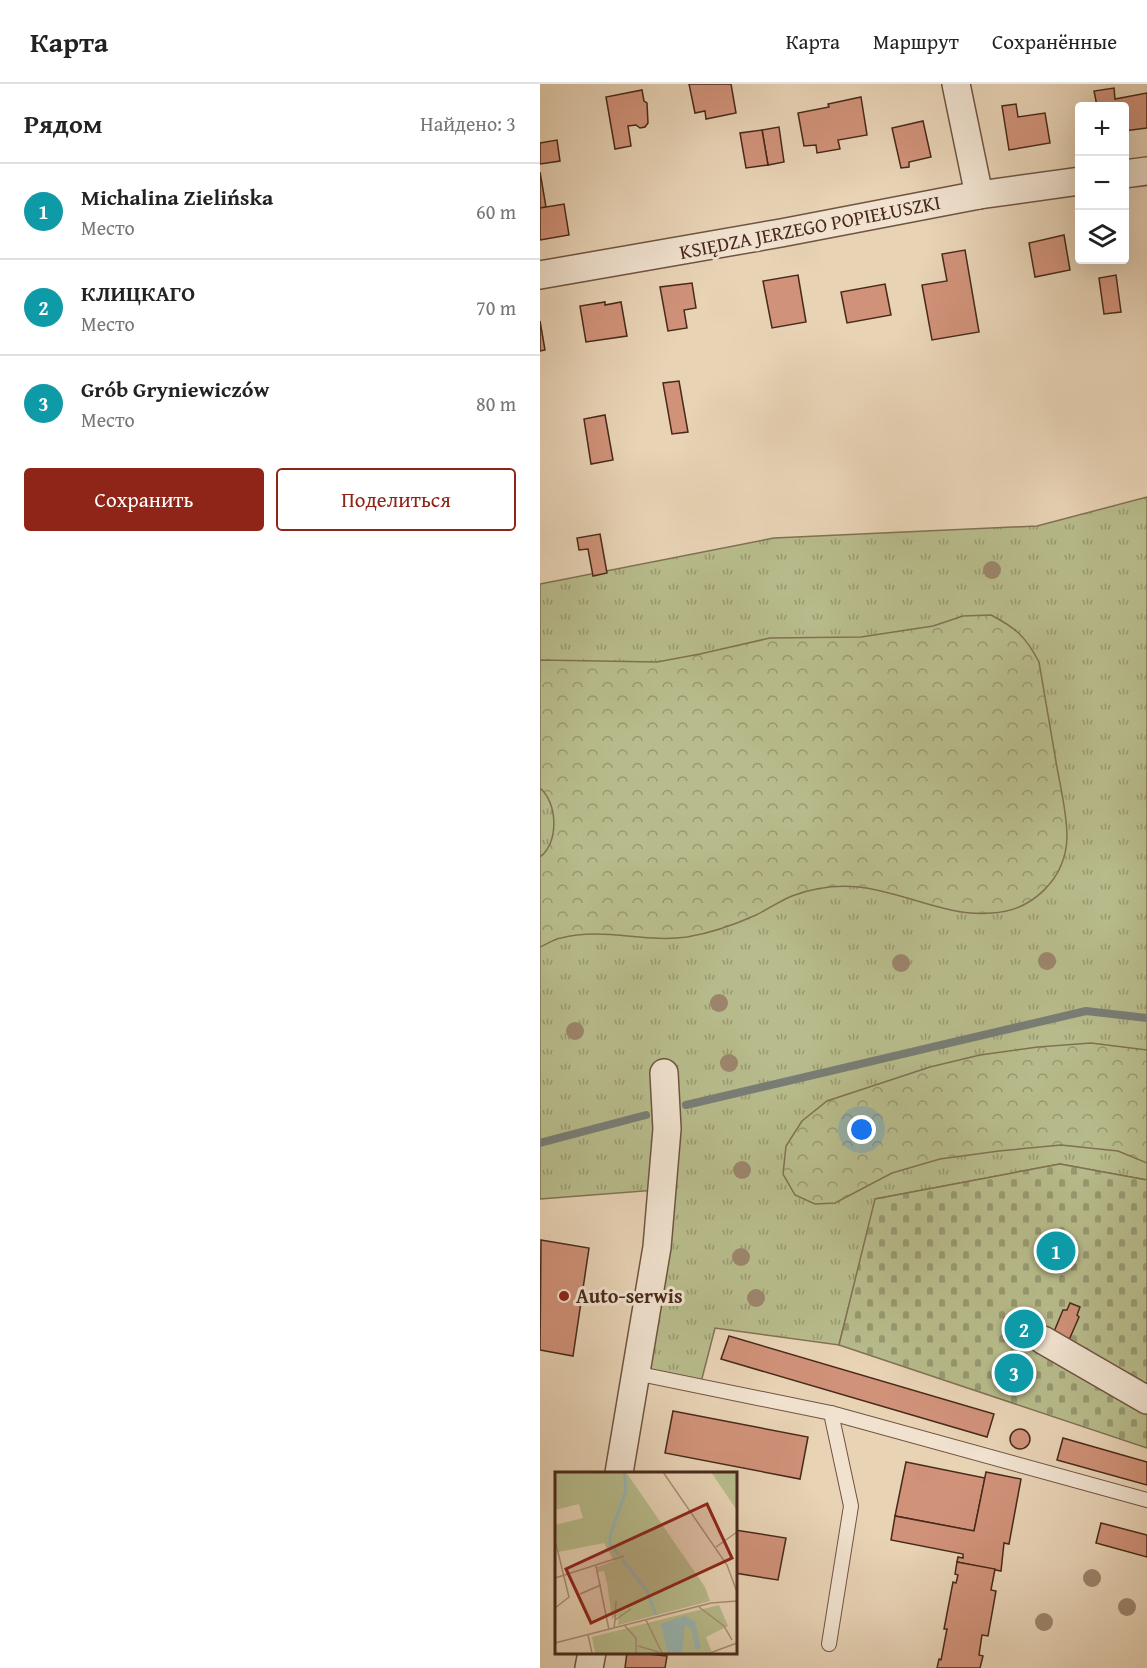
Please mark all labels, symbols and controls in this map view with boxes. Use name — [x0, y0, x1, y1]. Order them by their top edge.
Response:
text: Карта — [30, 21, 108, 62]
text: Карта — [786, 26, 840, 57]
text: Маршрут — [873, 26, 959, 57]
text: Сохранённые — [992, 26, 1117, 57]
map controls — [1075, 102, 1129, 264]
button: + — [1075, 102, 1129, 156]
text: Рядом — [24, 104, 102, 143]
text: Найдено: 3 — [420, 109, 516, 138]
button: − — [1075, 156, 1129, 210]
text: Michalina Zielińska — [81, 181, 273, 213]
street label: KSIĘDZA JERZEGO POPIEŁUSZKI — [677, 187, 943, 266]
text: 1 — [38, 197, 49, 226]
text: 60 m — [476, 197, 516, 226]
button: layers — [1075, 210, 1129, 264]
text: Место — [81, 213, 135, 242]
text: КЛИЦКАГО — [81, 277, 195, 309]
text: 2 — [38, 293, 49, 322]
text: 70 m — [476, 293, 516, 322]
text: Место — [81, 309, 135, 338]
text: Grób Gryniewiczów — [81, 373, 269, 405]
text: 3 — [38, 389, 49, 418]
text: 80 m — [476, 389, 516, 418]
text: Место — [81, 405, 135, 434]
button: Сохранить — [24, 468, 264, 531]
button: Поделиться — [276, 468, 516, 531]
your location — [847, 1115, 876, 1144]
pin: 1 — [1036, 1228, 1076, 1274]
place label: Auto-serwis — [576, 1281, 683, 1310]
marker: Auto-serwis — [557, 1289, 571, 1303]
pin: 2 — [1004, 1306, 1044, 1352]
pin: 3 — [994, 1350, 1034, 1396]
inset map — [555, 1472, 736, 1653]

